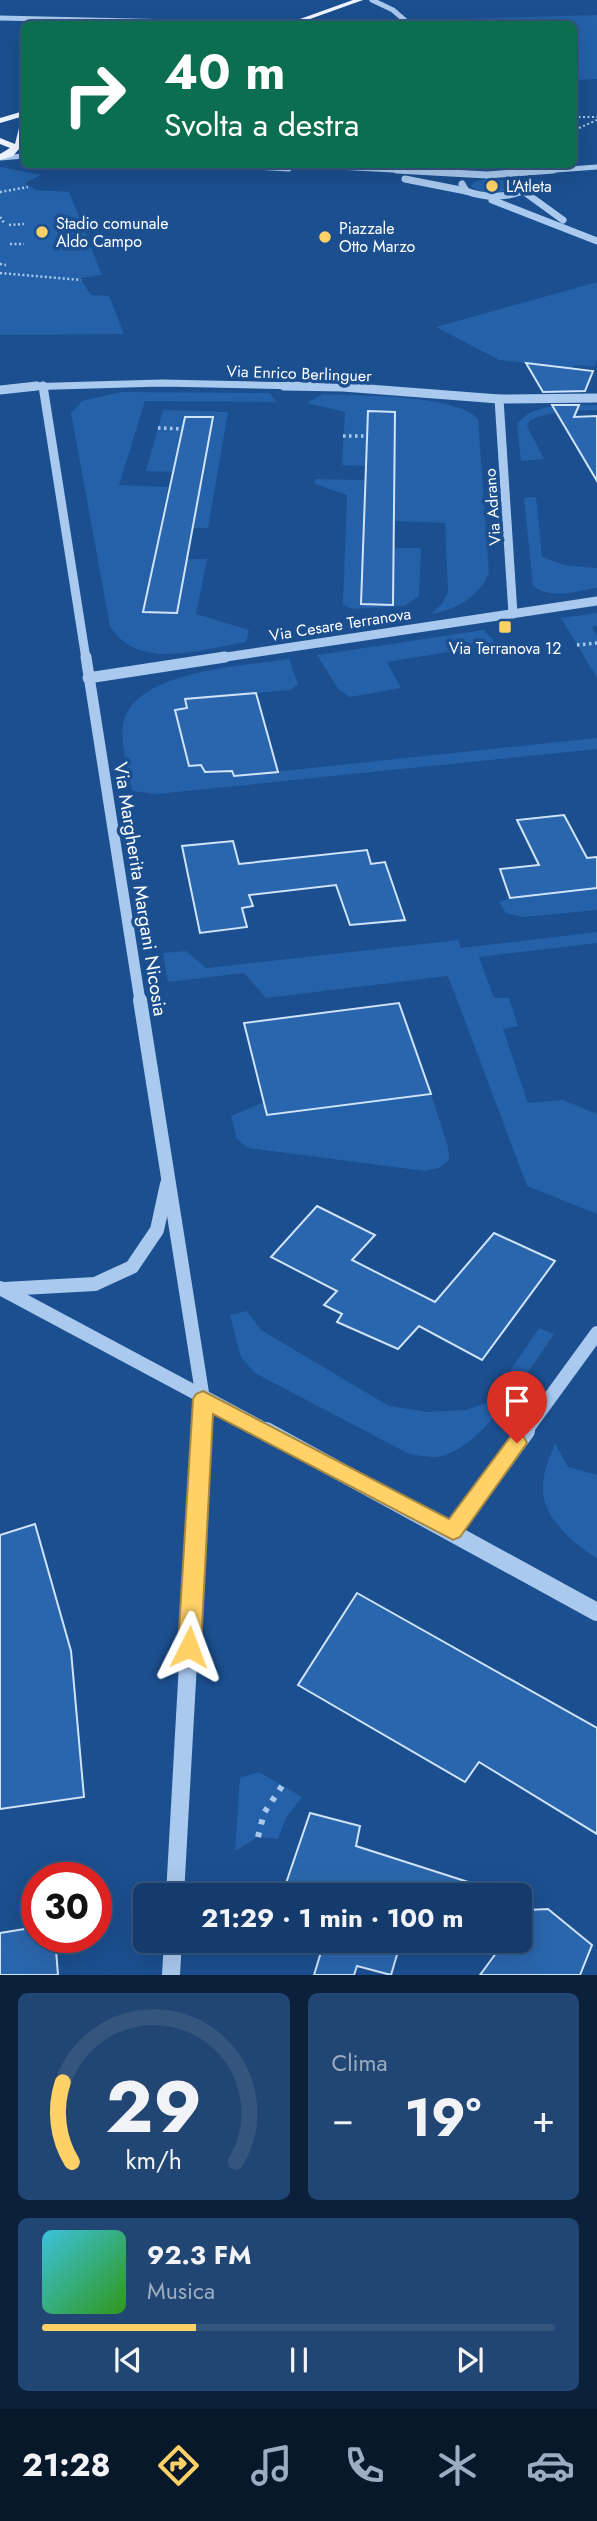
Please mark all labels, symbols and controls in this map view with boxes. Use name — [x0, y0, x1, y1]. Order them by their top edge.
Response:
text: 40 m — [164, 37, 286, 107]
icon: right — [49, 49, 140, 140]
text: Svolta a destra — [164, 102, 359, 148]
place label: L'Atleta — [506, 175, 552, 198]
marker: L'Atleta — [484, 178, 500, 194]
place label: Stadio comunale Aldo Campo — [56, 212, 168, 253]
place label: Piazzale Otto Marzo — [339, 217, 416, 258]
marker: Stadio comunale Aldo Campo — [34, 224, 50, 240]
marker: Piazzale Otto Marzo — [317, 229, 333, 245]
street label: Via Enrico Berlinguer — [226, 359, 373, 388]
street label: Via Adrano — [478, 467, 507, 546]
street label: Via Cesare Terranova — [268, 602, 413, 647]
marker: Via Terranova 12 — [497, 619, 513, 635]
place label: Via Terranova 12 — [449, 637, 561, 660]
street label: Via Margherita Margani Nicosia — [107, 760, 174, 1018]
pin — [487, 1371, 547, 1443]
icon: arrive — [498, 1382, 536, 1420]
position arrow — [152, 1610, 226, 1684]
speed limit sign: 30 — [21, 1862, 112, 1953]
text: 21:29 · 1 min · 100 m — [201, 1899, 464, 1937]
text: Clima — [332, 2046, 388, 2080]
text: 29 — [106, 2055, 202, 2160]
text: 19° — [404, 2080, 481, 2156]
text: − — [332, 2091, 354, 2146]
text: + — [532, 2091, 555, 2146]
text: km/h — [125, 2142, 182, 2178]
text: 92.3 FM — [147, 2236, 251, 2274]
text: Musica — [147, 2274, 215, 2308]
icon: previous — [109, 2341, 147, 2379]
icon: pause — [280, 2341, 318, 2379]
icon: next — [451, 2341, 489, 2379]
icon: directions — [154, 2441, 203, 2490]
icon: music — [247, 2441, 296, 2490]
icon: phone — [340, 2441, 389, 2490]
icon: climate — [433, 2441, 482, 2490]
icon: car — [526, 2441, 575, 2490]
text: 21:28 — [22, 2442, 111, 2488]

